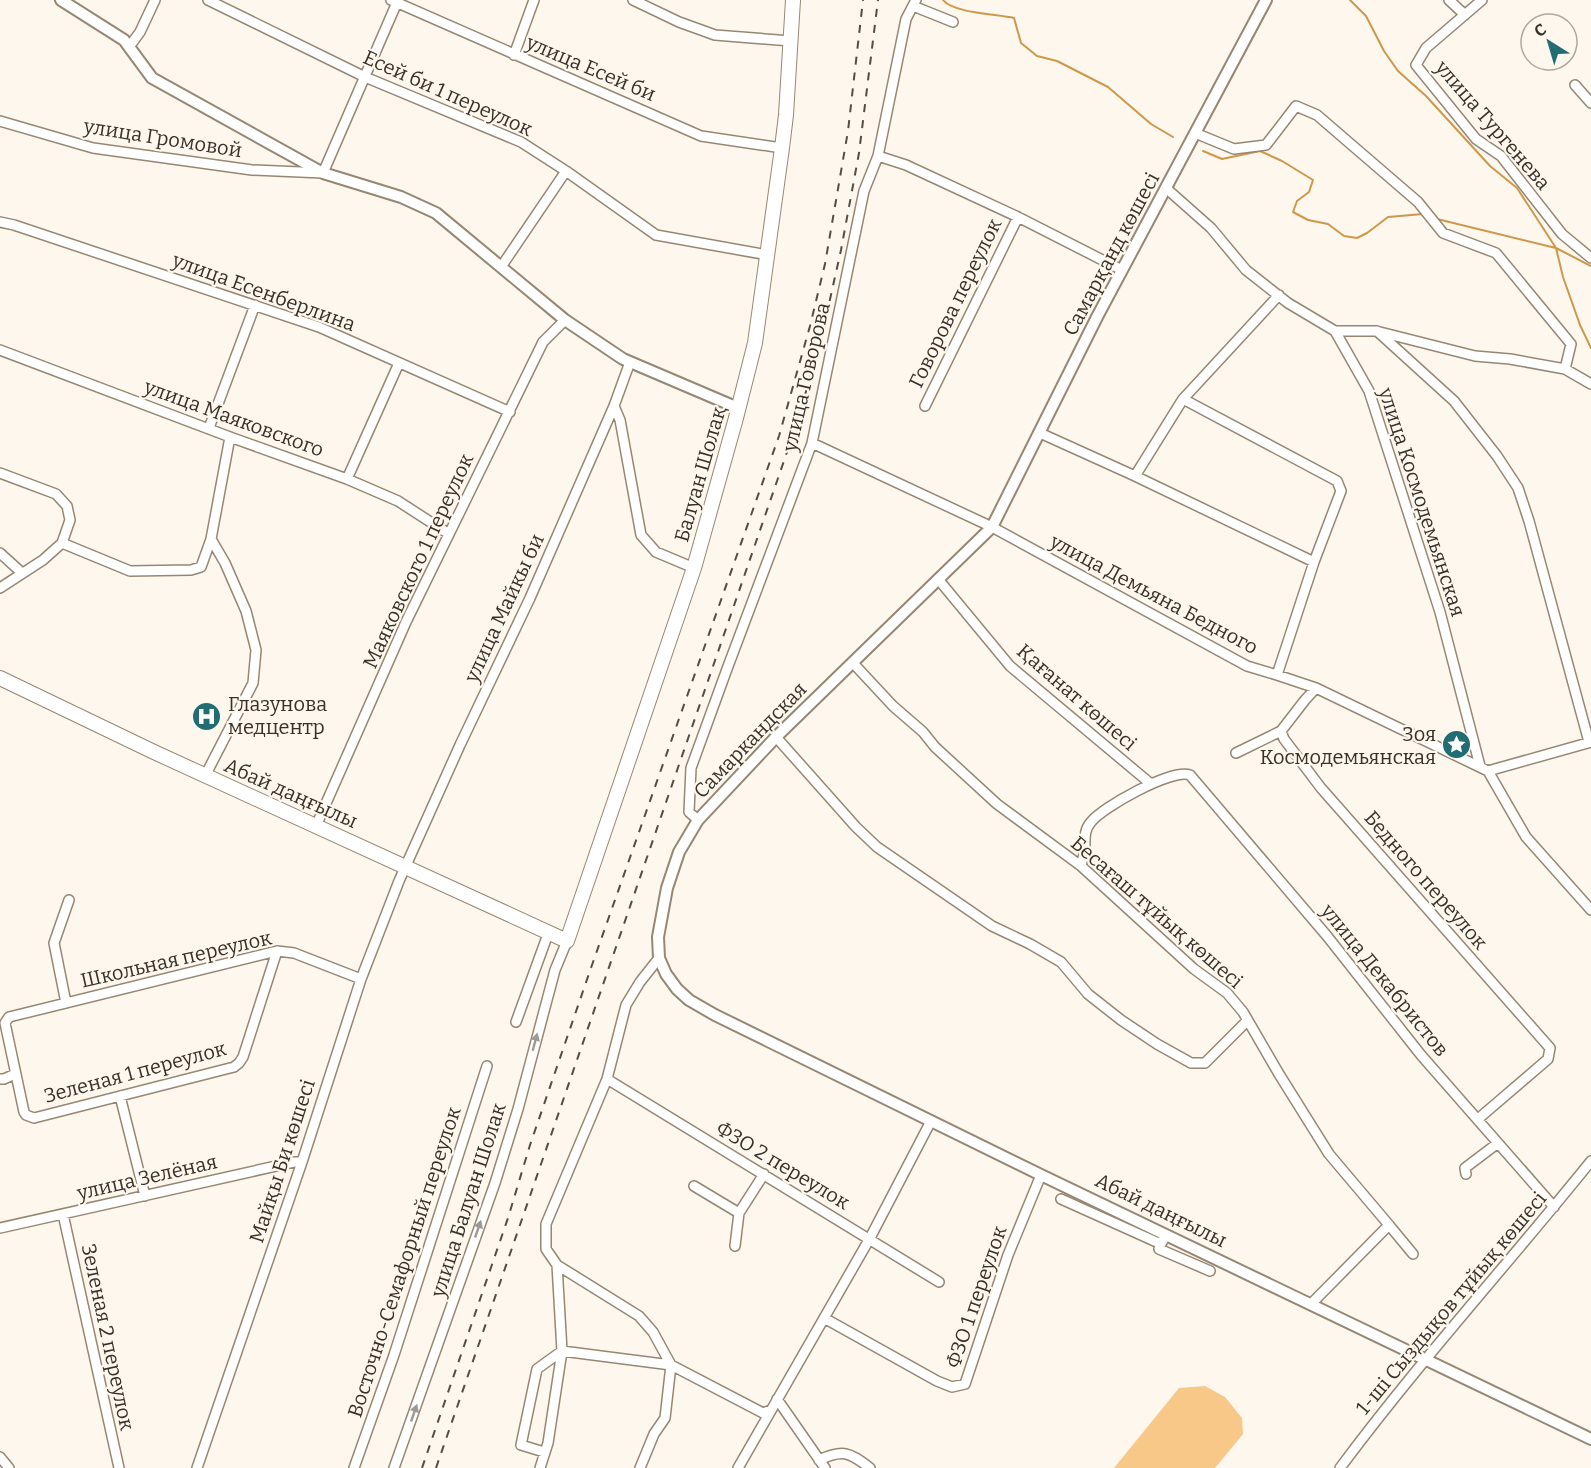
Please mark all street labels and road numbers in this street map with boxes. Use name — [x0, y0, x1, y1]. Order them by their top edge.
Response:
street label: улица Есей би — [522, 30, 659, 106]
street label: Есей би 1 переулок — [360, 45, 537, 141]
street label: улица Тургенева — [1430, 55, 1556, 195]
street label: улица Громовой — [81, 114, 244, 162]
street label: Самарқанд көшесі — [1058, 168, 1164, 340]
street label: Говорова переулок — [904, 214, 1006, 391]
street label: улица Есенберлина — [168, 247, 359, 336]
street label: улица Говорова — [777, 300, 835, 455]
street label: улица Маяковского — [140, 374, 327, 462]
street label: улица Космодемьянская — [1373, 384, 1470, 619]
street label: Балуан Шолақ — [669, 403, 731, 545]
street label: Маяковского 1 переулок — [358, 450, 478, 672]
street label: улица Демьяна Бедного — [1045, 529, 1262, 659]
street label: улица Майкы би — [459, 530, 549, 687]
street label: Қағанат көшесі — [1012, 639, 1142, 755]
street label: Самаркандская — [689, 677, 811, 803]
street label: Абай даңғылы — [221, 753, 361, 833]
street label: Бедного переулок — [1359, 806, 1493, 954]
street label: Бесағаш тұйық көшесі — [1066, 831, 1248, 993]
street label: улица Декабристов — [1316, 898, 1454, 1061]
street label: Школьная переулок — [78, 925, 274, 993]
street label: Зеленая 1 переулок — [41, 1036, 229, 1108]
street label: Майқы Би көшесі — [244, 1076, 320, 1246]
street label: улица Балуан Шолак — [425, 1100, 511, 1301]
street label: Восточно-Семафорный переулок — [342, 1104, 466, 1420]
street label: ФЗО 2 переулок — [712, 1116, 854, 1214]
street label: улица Зелёная — [74, 1149, 219, 1205]
street label: Абай даңғылы — [1091, 1168, 1231, 1252]
street label: 1-ші Сыздықов тұйық көшесі — [1351, 1187, 1551, 1419]
street label: ФЗО 1 переулок — [940, 1223, 1012, 1371]
street label: Зеленая 2 переулок — [76, 1241, 140, 1433]

